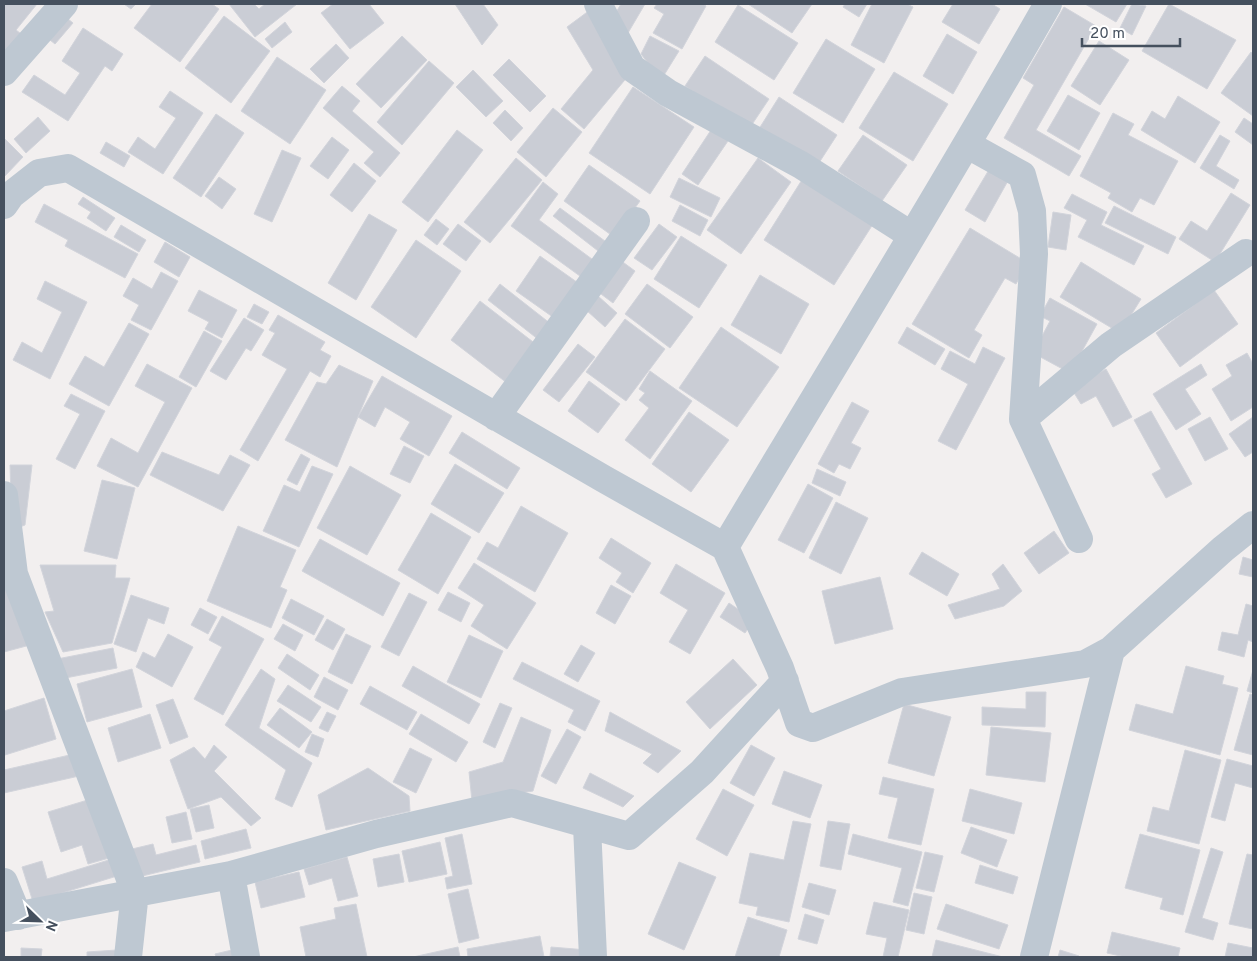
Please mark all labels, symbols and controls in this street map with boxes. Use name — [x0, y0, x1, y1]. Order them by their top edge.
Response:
scale bar — [1082, 15, 1180, 47]
text: 20 m — [1090, 25, 1125, 44]
north arrow — [15, 896, 65, 946]
text: N — [41, 918, 60, 933]

